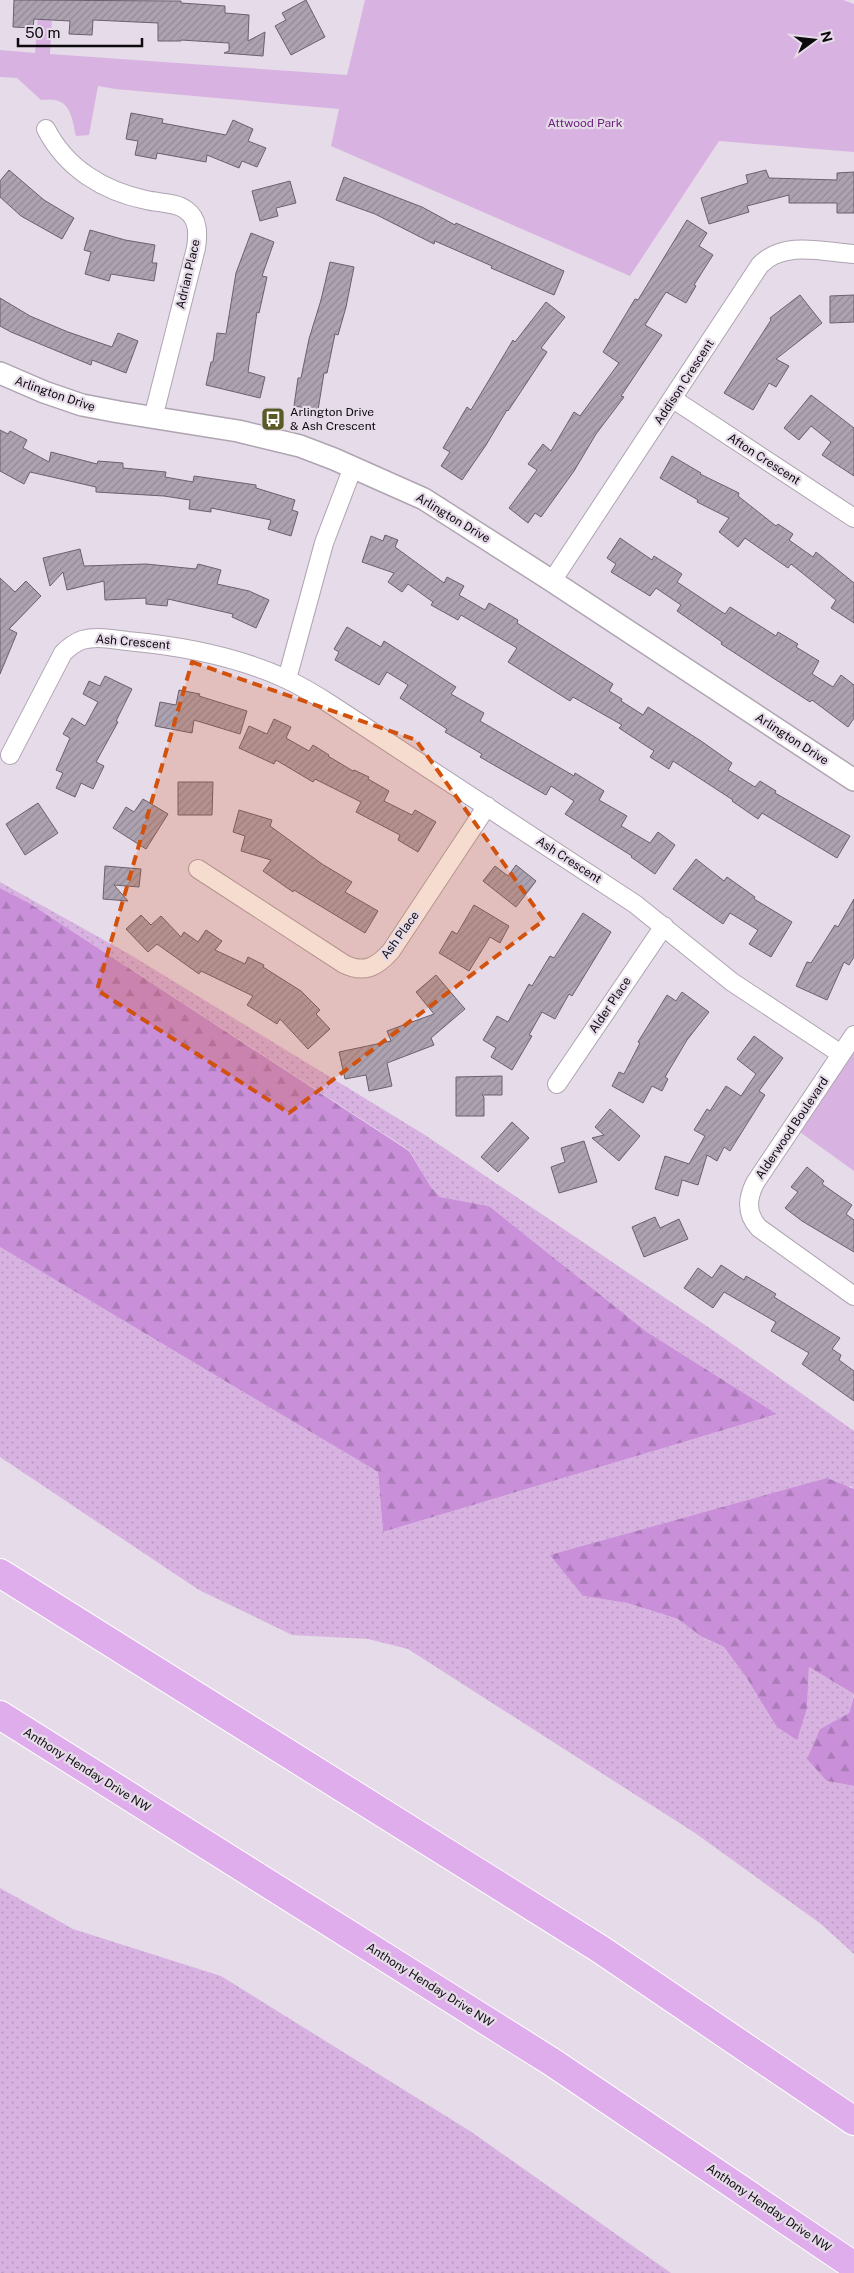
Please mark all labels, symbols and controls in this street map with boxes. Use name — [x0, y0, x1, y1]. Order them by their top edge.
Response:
scale bar — [18, 15, 141, 47]
north arrow — [789, 15, 839, 65]
text: 50 m — [25, 24, 60, 41]
text: N — [817, 29, 836, 44]
park label: Attwood Park — [547, 116, 623, 130]
street label: Adrian Place — [173, 238, 203, 310]
street label: Addison Crescent — [651, 337, 717, 427]
street label: Arlington Drive — [13, 374, 97, 414]
place label: Arlington Drive & Ash Crescent — [290, 405, 376, 433]
bus stop icon: Arlington Drive & Ash Crescent — [260, 406, 286, 432]
street label: Afton Crescent — [725, 430, 803, 488]
street label: Arlington Drive — [413, 490, 493, 546]
street label: Ash Crescent — [95, 632, 171, 652]
street label: Arlington Drive — [753, 710, 831, 768]
street label: Ash Crescent — [534, 834, 604, 886]
street label: Ash Place — [378, 908, 422, 962]
street label: Alder Place — [586, 974, 634, 1036]
street label: Alderwood Boulevard — [753, 1074, 831, 1182]
street label: Anthony Henday Drive NW — [21, 1725, 154, 1815]
street label: Anthony Henday Drive NW — [364, 1940, 497, 2030]
street label: Anthony Henday Drive NW — [704, 2161, 834, 2255]

